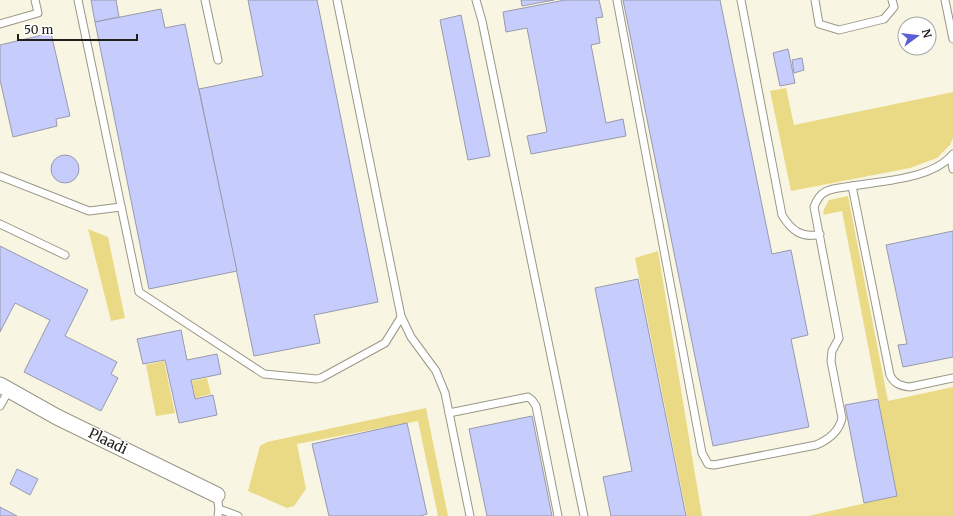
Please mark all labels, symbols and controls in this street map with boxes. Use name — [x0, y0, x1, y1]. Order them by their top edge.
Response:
scale bar — [18, 16, 137, 42]
north arrow — [897, 16, 937, 56]
text: 50 m — [24, 22, 53, 37]
text: N — [919, 27, 935, 40]
street label: Plaadi — [85, 424, 131, 458]

